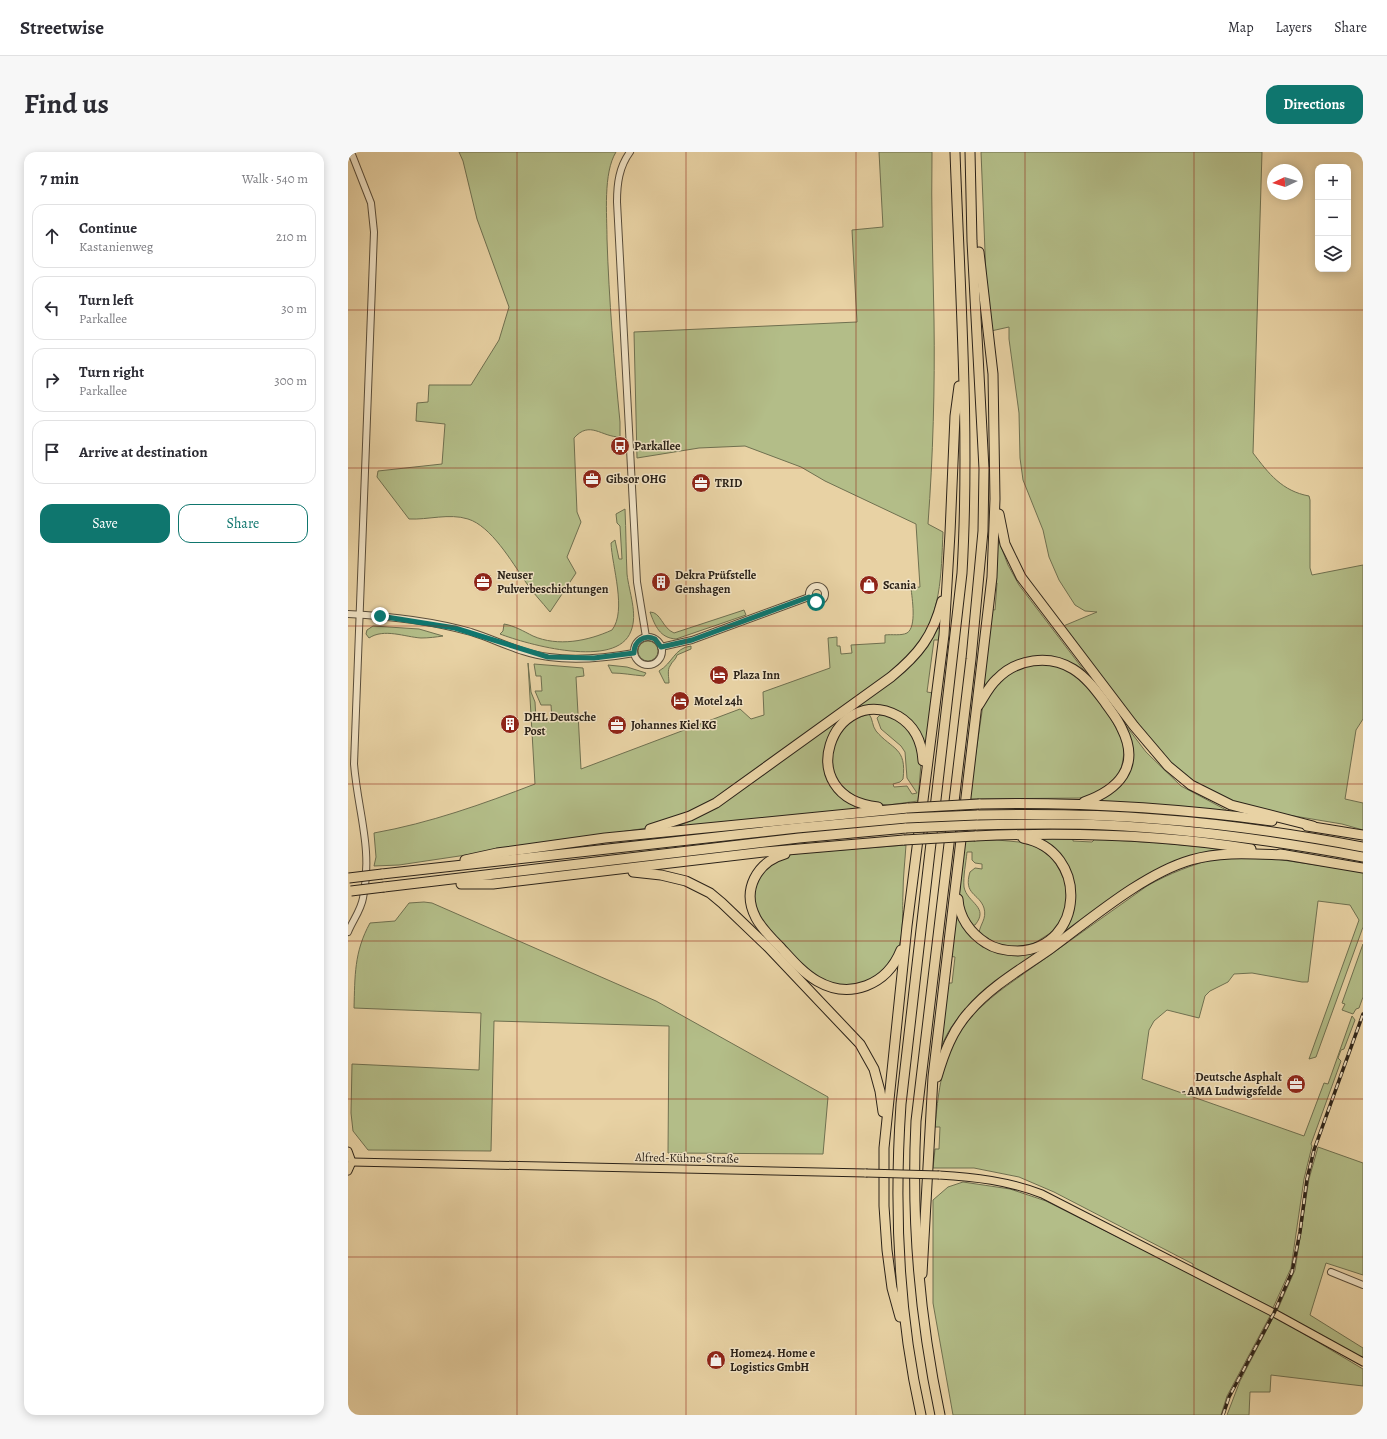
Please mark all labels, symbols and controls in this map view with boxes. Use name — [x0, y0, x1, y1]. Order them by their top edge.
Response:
text: Streetwise — [20, 15, 104, 41]
text: Map — [1228, 18, 1254, 37]
text: Layers — [1276, 18, 1312, 37]
text: Share — [1334, 18, 1367, 37]
text: Find us — [24, 85, 109, 123]
button: Directions — [1266, 85, 1363, 124]
north arrow — [1267, 164, 1303, 200]
map controls — [1315, 164, 1351, 272]
button: + — [1315, 164, 1351, 200]
text: 7 min — [40, 167, 79, 190]
text: Walk · 540 m — [242, 170, 308, 187]
button: − — [1315, 200, 1351, 236]
text: Continue — [79, 218, 137, 238]
icon: ahead — [41, 225, 63, 247]
text: 210 m — [276, 228, 307, 245]
button: layers — [1315, 236, 1351, 272]
text: Kastanienweg — [79, 238, 153, 255]
text: Turn left — [79, 290, 134, 310]
icon: left — [41, 297, 63, 319]
text: 30 m — [281, 300, 307, 317]
text: Parkallee — [79, 310, 127, 327]
text: Turn right — [79, 362, 144, 382]
icon: right — [41, 369, 63, 391]
text: 300 m — [274, 372, 307, 389]
text: Parkallee — [79, 382, 127, 399]
bus stop icon: Parkallee — [609, 435, 631, 457]
place label: Parkallee — [634, 438, 681, 454]
icon: arrive — [41, 441, 63, 463]
text: Arrive at destination — [79, 442, 208, 462]
office icon: Gibsor OHG — [581, 468, 603, 490]
place label: Gibsor OHG — [606, 471, 666, 487]
office icon: TRID — [690, 472, 712, 494]
place label: TRID — [715, 475, 742, 491]
button: Save — [40, 504, 170, 543]
button: Share — [178, 504, 308, 543]
place label: Neuser Pulverbeschichtungen — [497, 567, 609, 597]
place label: Dekra Prüfstelle Genshagen — [675, 567, 757, 597]
office icon: Neuser Pulverbeschichtungen — [472, 571, 494, 593]
building icon: Dekra Prüfstelle Genshagen — [650, 571, 672, 593]
shop icon: Scania — [858, 574, 880, 596]
place label: Scania — [883, 577, 916, 593]
route start — [807, 593, 825, 611]
route end — [371, 607, 389, 625]
hotel icon: Plaza Inn — [708, 664, 730, 686]
place label: Plaza Inn — [733, 667, 780, 683]
hotel icon: Motel 24h — [669, 690, 691, 712]
place label: Motel 24h — [694, 693, 743, 709]
place label: DHL Deutsche Post — [524, 709, 597, 739]
building icon: DHL Deutsche Post — [499, 713, 521, 735]
office icon: Johannes Kiel KG — [606, 714, 628, 736]
place label: Johannes Kiel KG — [631, 717, 717, 733]
place label: Deutsche Asphalt - AMA Ludwigsfelde — [1181, 1069, 1282, 1099]
office icon: Deutsche Asphalt - AMA Ludwigsfelde — [1285, 1073, 1307, 1095]
street label: Alfred-Kühne-Straße — [634, 1149, 739, 1167]
place label: Home24. Home e Logistics GmbH — [730, 1345, 816, 1375]
shop icon: Home24. Home e Logistics GmbH — [705, 1349, 727, 1371]

